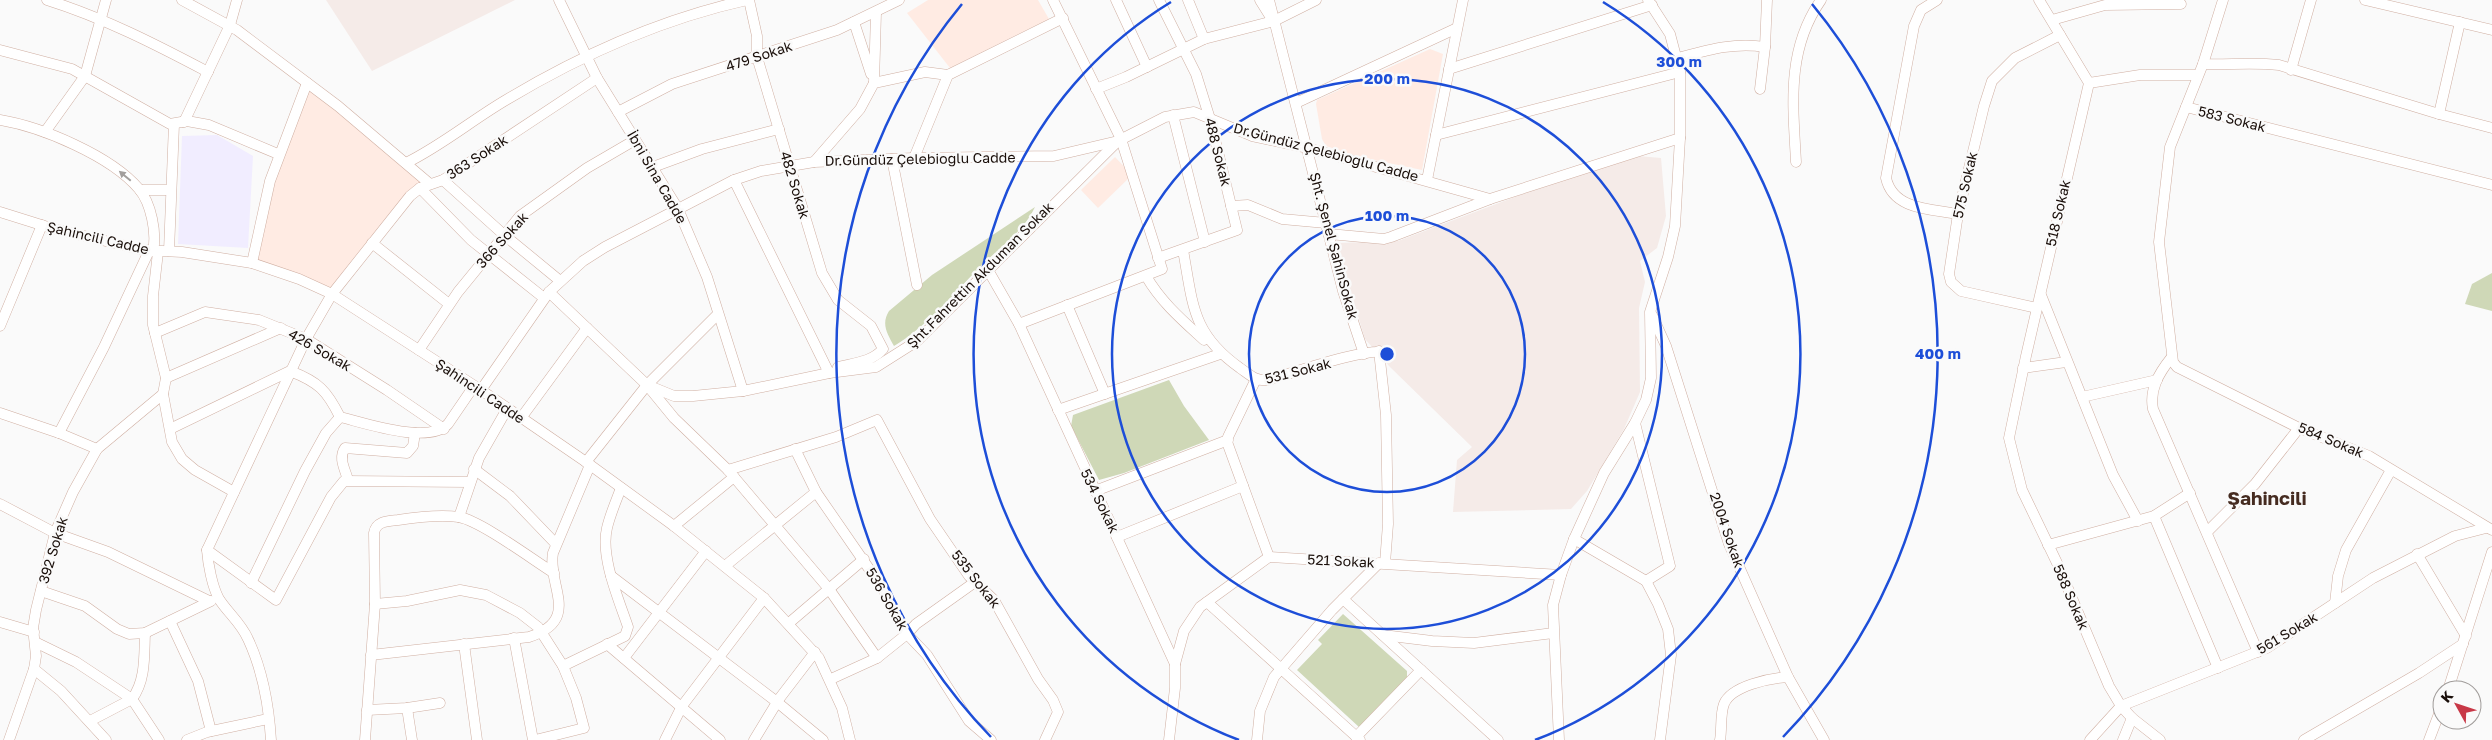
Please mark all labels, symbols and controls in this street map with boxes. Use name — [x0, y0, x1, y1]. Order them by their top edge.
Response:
street label: 479 Sokak — [723, 37, 794, 74]
text: 300 m — [1656, 52, 1702, 70]
text: 200 m — [1364, 69, 1410, 87]
street label: 583 Sokak — [2196, 102, 2268, 135]
street label: 488 Sokak — [1202, 116, 1235, 188]
street label: Dr.Gündüz Çelebioğlu Cadde — [1232, 119, 1421, 184]
street label: İbni Sina Cadde — [624, 127, 691, 226]
street label: 363 Sokak — [443, 131, 510, 183]
street label: Dr.Gündüz Çelebioğlu Cadde — [824, 148, 1016, 169]
street label: 482 Sokak — [777, 149, 814, 221]
street label: 575 Sokak — [1949, 150, 1980, 220]
street label: Şht. Şenel ŞahinSokak — [1307, 170, 1362, 321]
one-way arrow — [119, 171, 132, 182]
street label: 518 Sokak — [2042, 178, 2073, 248]
street label: Şht.Fahrettin Akduman Sokak — [903, 198, 1056, 351]
text: 100 m — [1365, 206, 1409, 224]
street label: 366 Sokak — [472, 208, 531, 271]
street label: Şahincili Cadde — [46, 218, 151, 257]
street label: 426 Sokak — [286, 325, 355, 374]
text: 400 m — [1915, 344, 1961, 362]
centre of rings — [1378, 345, 1396, 363]
street label: 531 Sokak — [1263, 354, 1333, 387]
street label: Şahincili Cadde — [433, 355, 528, 427]
street label: 584 Sokak — [2296, 418, 2367, 461]
street label: 534 Sokak — [1078, 466, 1123, 536]
district label: Şahincili — [2227, 486, 2307, 509]
street label: 2004 Sokak — [1707, 490, 1748, 570]
street label: 392 Sokak — [34, 514, 71, 585]
street label: 535 Sokak — [948, 546, 1004, 611]
street label: 521 Sokak — [1307, 550, 1375, 571]
street label: 588 Sokak — [2050, 561, 2093, 632]
street label: 536 Sokak — [863, 565, 912, 633]
street label: 561 Sokak — [2253, 608, 2320, 657]
north arrow — [2432, 680, 2482, 730]
text: K — [2437, 687, 2456, 706]

